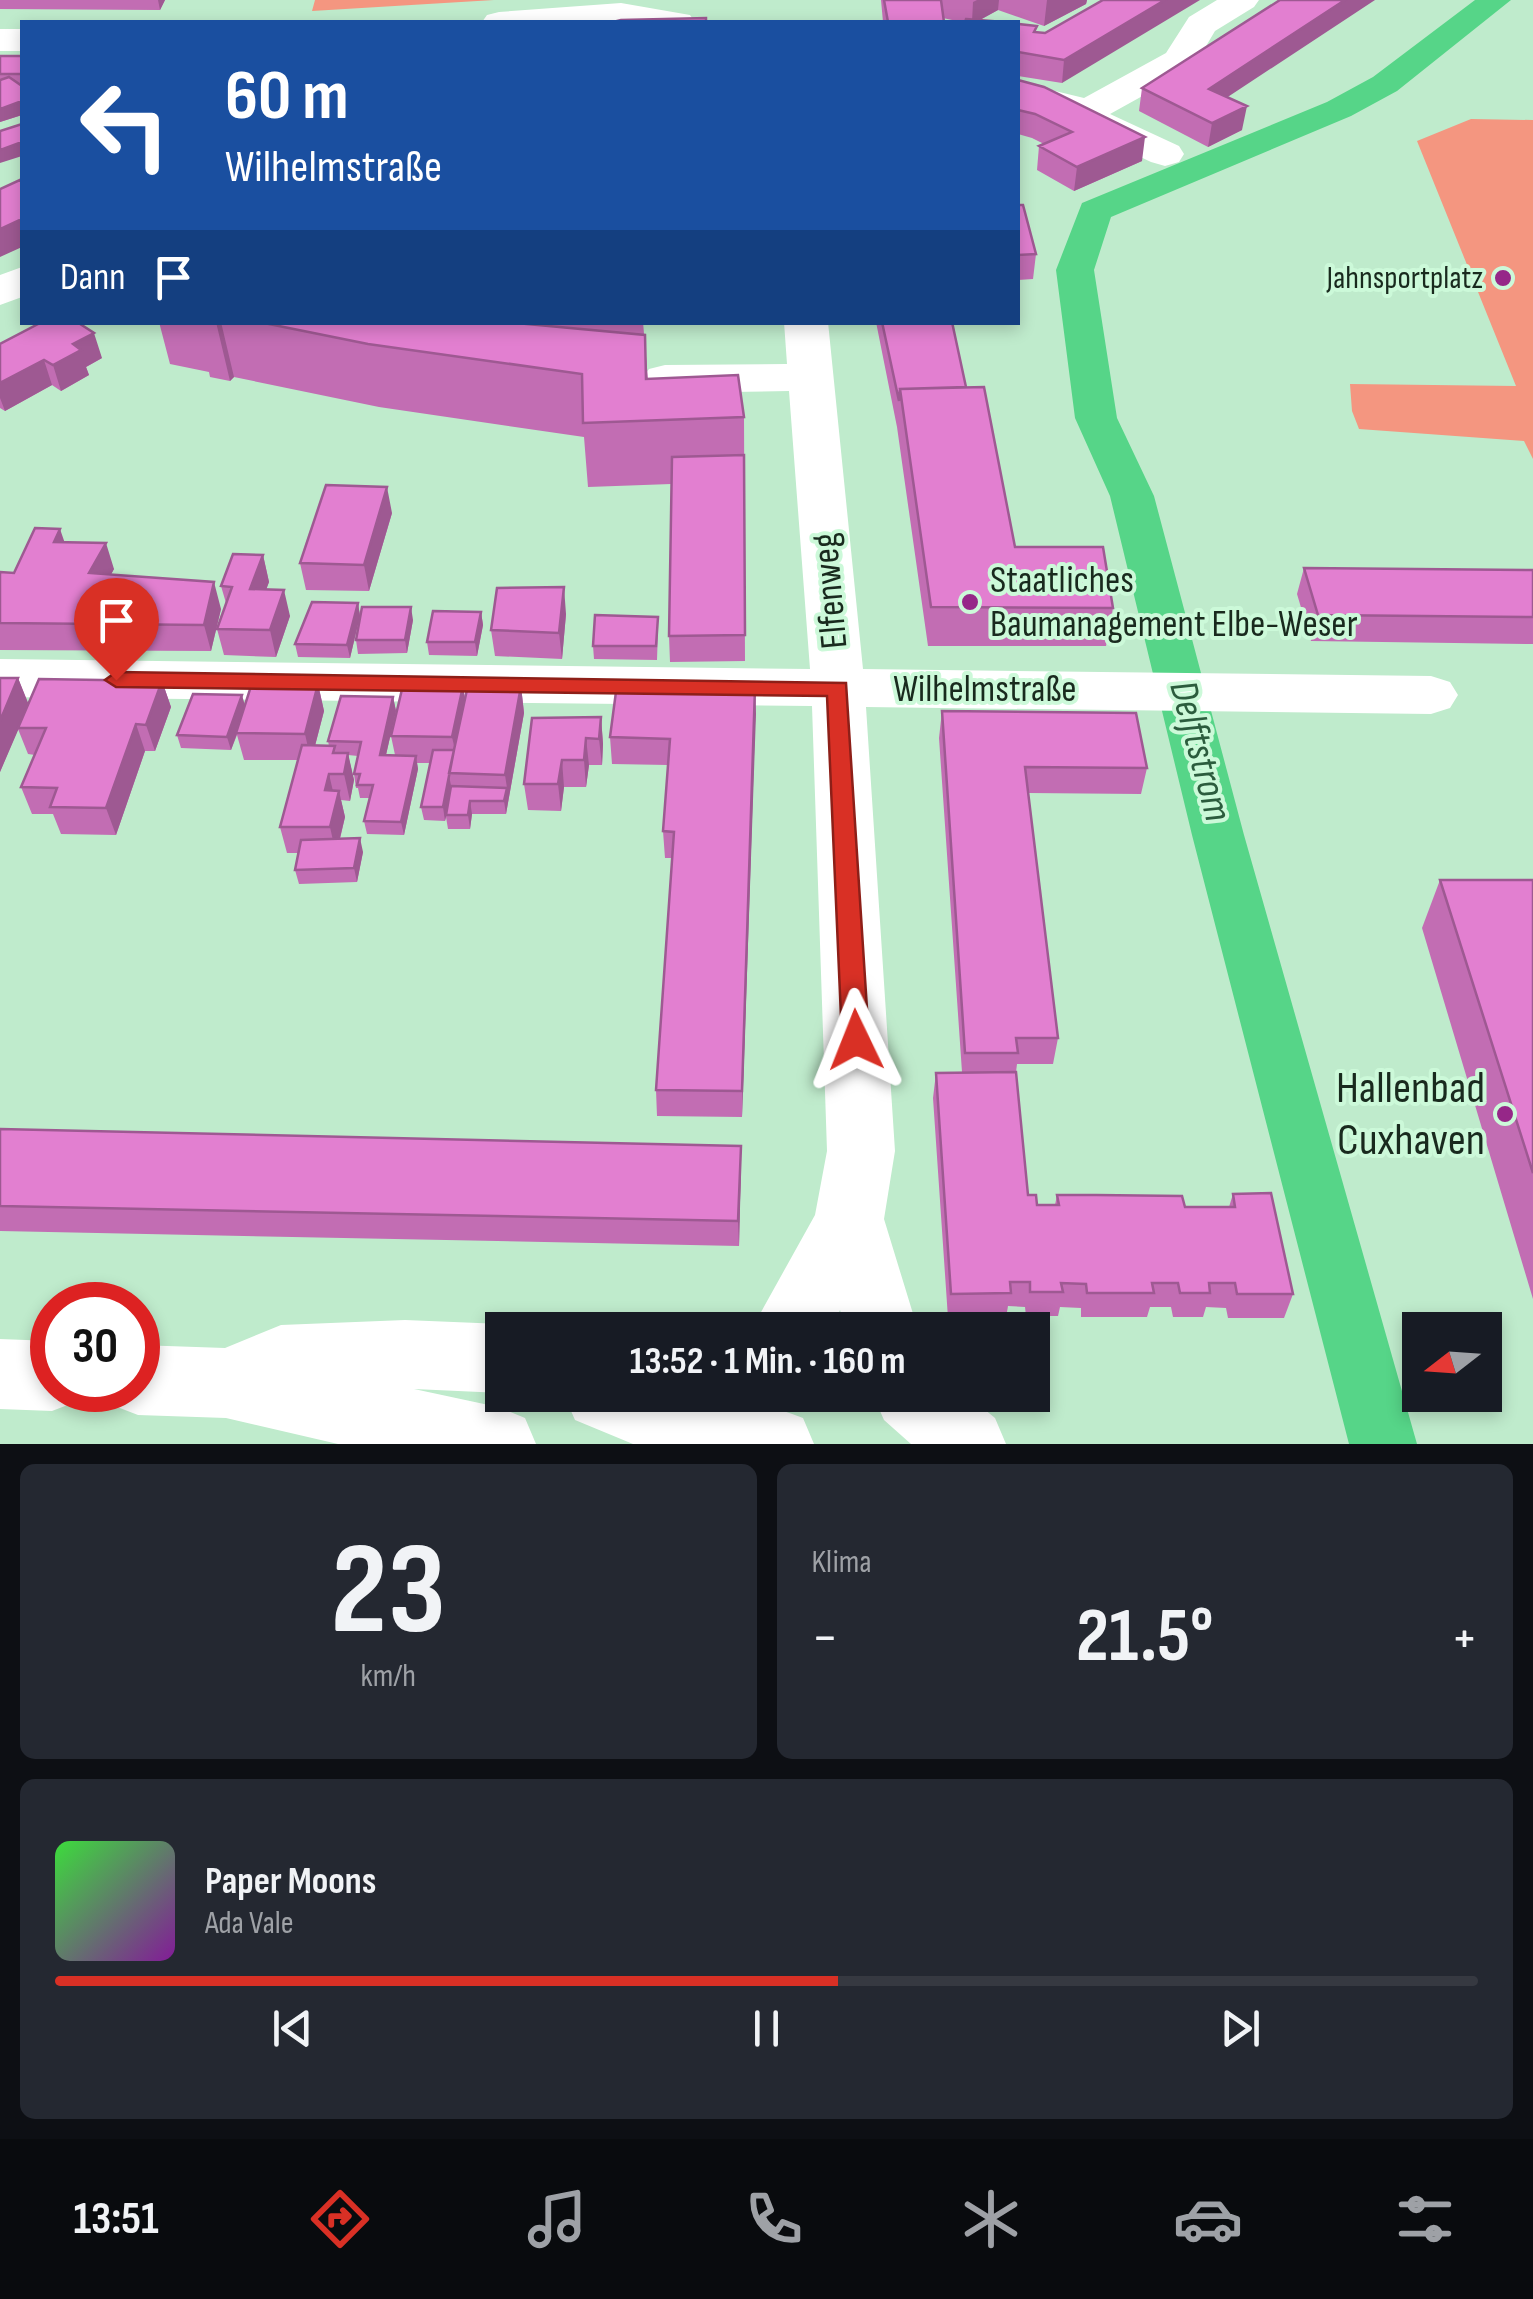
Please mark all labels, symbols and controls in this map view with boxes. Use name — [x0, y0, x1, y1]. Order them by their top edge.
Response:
text: 60 m — [225, 55, 349, 139]
icon: left — [60, 60, 190, 190]
text: Wilhelmstraße — [225, 140, 442, 195]
icon: arrive — [146, 250, 201, 305]
text: Dann — [60, 255, 126, 300]
place label: Jahnsportplatz — [1325, 259, 1483, 298]
marker: Jahnsportplatz — [1492, 267, 1514, 289]
street label: Elfenweg — [803, 531, 857, 651]
place label: Staatliches Baumanagement Elbe-Weser — [990, 558, 1358, 647]
pin — [74, 578, 159, 681]
marker: Staatliches Baumanagement Elbe-Weser — [959, 591, 981, 613]
icon: arrive — [89, 593, 144, 648]
street label: Wilhelmstraße — [893, 667, 1077, 712]
water label: Delftstrom — [1158, 676, 1242, 826]
position arrow — [804, 988, 908, 1092]
place label: Hallenbad Cuxhaven — [1336, 1061, 1485, 1168]
marker: Hallenbad Cuxhaven — [1494, 1103, 1516, 1125]
speed limit sign: 30 — [30, 1282, 160, 1412]
north arrow — [1402, 1312, 1502, 1412]
map controls — [1402, 1312, 1502, 1412]
text: 13:52 · 1 Min. · 160 m — [630, 1339, 905, 1384]
text: 23 — [331, 1514, 446, 1670]
text: Klima — [812, 1543, 872, 1582]
text: 21.5° — [1076, 1592, 1214, 1683]
text: − — [812, 1605, 838, 1672]
text: + — [1451, 1605, 1478, 1672]
text: km/h — [361, 1657, 416, 1696]
text: Paper Moons — [205, 1859, 376, 1904]
text: Ada Vale — [205, 1904, 294, 1943]
icon: previous — [265, 2001, 320, 2056]
icon: pause — [739, 2001, 794, 2056]
icon: next — [1213, 2001, 1268, 2056]
icon: directions — [305, 2184, 375, 2254]
icon: music — [522, 2184, 592, 2254]
icon: phone — [739, 2184, 809, 2254]
icon: climate — [956, 2184, 1026, 2254]
icon: car — [1173, 2184, 1243, 2254]
icon: filters — [1390, 2184, 1460, 2254]
text: 13:51 — [73, 2192, 159, 2247]

